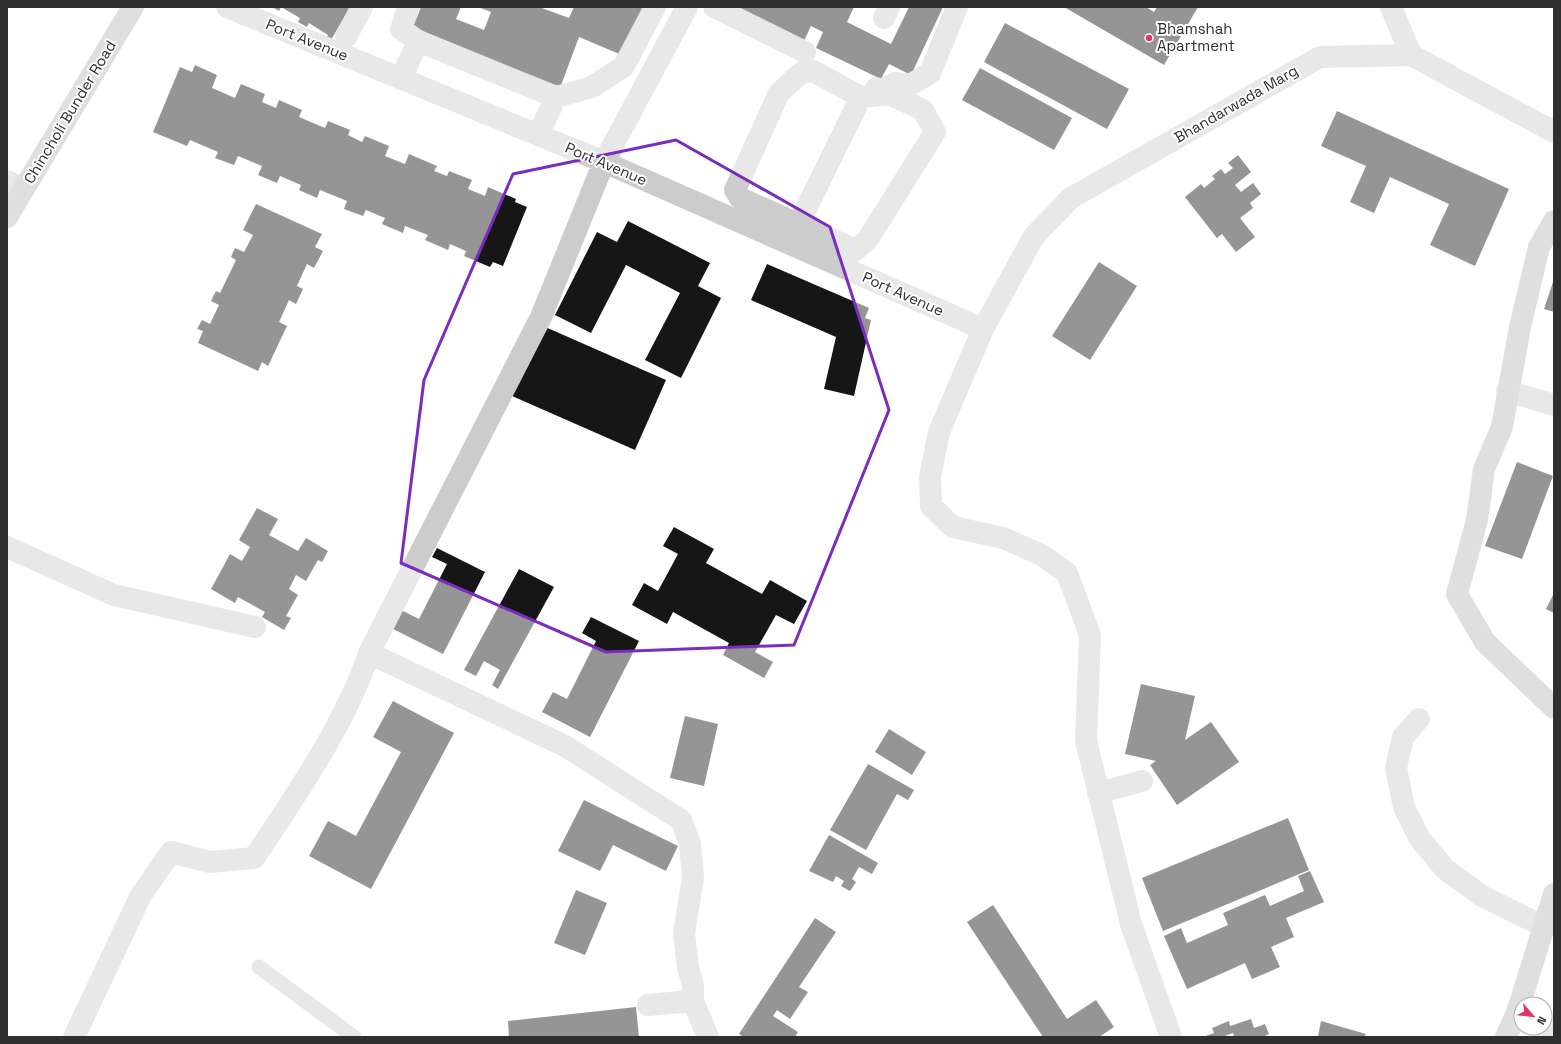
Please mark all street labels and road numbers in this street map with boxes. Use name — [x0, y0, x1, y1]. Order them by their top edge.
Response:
street label: Port Avenue — [263, 14, 351, 65]
street label: Chincholi Bunder Road — [19, 37, 120, 187]
street label: Bhandarwada Marg — [1170, 60, 1301, 147]
street label: Port Avenue — [562, 138, 650, 189]
street label: Port Avenue — [859, 267, 947, 320]

